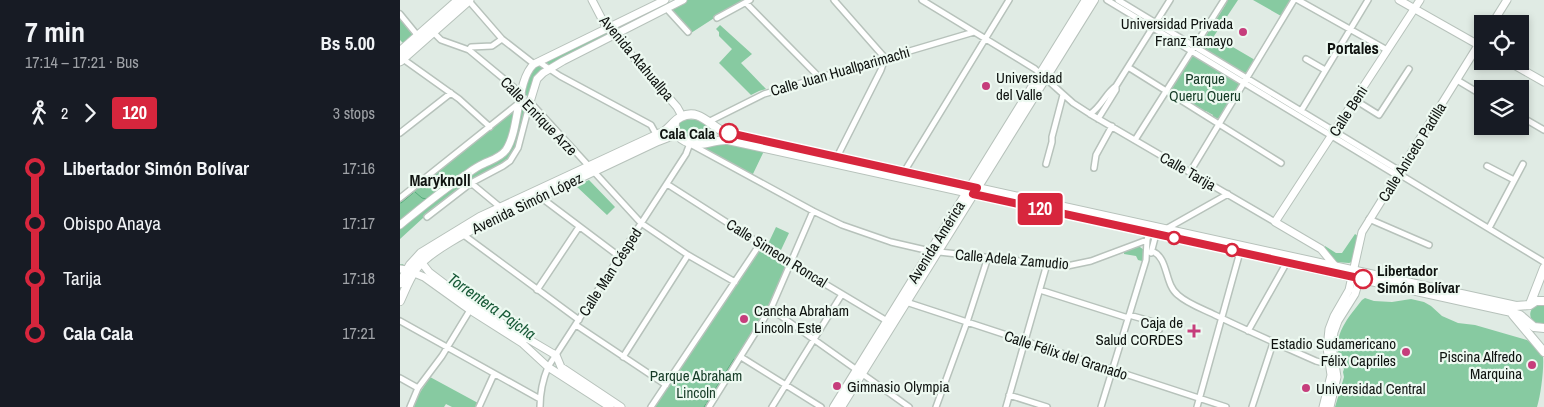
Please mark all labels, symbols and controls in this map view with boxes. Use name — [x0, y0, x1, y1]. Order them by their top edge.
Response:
street label: Avenida Atahuallpa — [594, 10, 679, 105]
text: 7 min — [25, 13, 85, 51]
place label: Universidad Privada Franz Tamayo — [1121, 13, 1233, 51]
map controls — [1474, 15, 1529, 135]
button: locate — [1474, 15, 1529, 70]
marker: Universidad Privada Franz Tamayo — [1237, 26, 1249, 38]
text: Bs 5.00 — [320, 30, 375, 56]
district label: Portales — [1327, 37, 1379, 59]
street label: Calle Juan Huallparimachi — [768, 41, 912, 101]
text: 17:14 – 17:21 · Bus — [25, 51, 139, 73]
place label: Universidad del Valle — [996, 67, 1062, 105]
park label: Parque Queru Queru — [1169, 68, 1241, 106]
street label: Calle Enrique Arze — [496, 72, 582, 160]
marker: Universidad del Valle — [980, 80, 992, 92]
button: layers — [1474, 80, 1529, 135]
street label: Calle Beni — [1324, 81, 1372, 141]
street label: Calle Aniceto Padilla — [1373, 98, 1451, 206]
icon: walk — [25, 99, 53, 127]
icon: forward — [76, 99, 104, 127]
text: 120 — [122, 100, 147, 125]
text: 2 — [61, 102, 68, 124]
text: 3 stops — [333, 102, 375, 124]
place label: Cala Cala — [660, 123, 715, 144]
marker: Cala Cala — [719, 123, 739, 143]
street label: Calle Tarija — [1156, 147, 1220, 196]
text: Libertador Simón Bolívar — [63, 155, 249, 181]
text: 17:16 — [342, 157, 375, 179]
street label: Avenida Simón López — [467, 167, 586, 239]
district label: Maryknoll — [409, 169, 471, 191]
line badge: 120 — [1011, 193, 1069, 225]
text: 120 — [1028, 196, 1052, 221]
street label: Avenida América — [902, 197, 970, 288]
text: Obispo Anaya — [63, 210, 161, 236]
text: 17:17 — [342, 212, 375, 234]
street label: Calle Simeon Roncal — [722, 213, 832, 293]
street label: Calle Man Césped — [574, 224, 646, 320]
unlabelled marker — [1167, 231, 1181, 245]
unlabelled marker — [1225, 243, 1239, 257]
street label: Calle Adela Zamudio — [954, 244, 1070, 274]
place label: Libertador Simón Bolívar — [1377, 260, 1460, 298]
text: Tarija — [63, 265, 101, 291]
text: 17:18 — [342, 267, 375, 289]
water label: Torrentera Pajcha — [443, 267, 541, 345]
marker: Libertador Simón Bolívar — [1353, 269, 1373, 289]
place label: Cancha Abraham Lincoln Este — [754, 300, 849, 338]
place label: Caja de Salud CORDES — [1096, 312, 1183, 350]
marker: Cancha Abraham Lincoln Este — [738, 313, 750, 325]
text: Cala Cala — [63, 320, 133, 346]
text: 17:21 — [342, 322, 375, 344]
marker: Caja de Salud CORDES — [1187, 324, 1201, 338]
street label: Calle Félix del Granado — [1002, 325, 1131, 385]
place label: Estadio Sudamericano Félix Capriles — [1271, 333, 1396, 371]
marker: Estadio Sudamericano Félix Capriles — [1400, 346, 1412, 358]
place label: Piscina Alfredo Marquina — [1439, 346, 1522, 384]
marker: Piscina Alfredo Marquina — [1526, 359, 1538, 371]
park label: Parque Abraham Lincoln — [650, 365, 742, 403]
place label: Gimnasio Olympia — [847, 376, 950, 397]
place label: Universidad Central — [1316, 378, 1425, 399]
marker: Gimnasio Olympia — [831, 380, 843, 392]
marker: Universidad Central — [1300, 382, 1312, 394]

